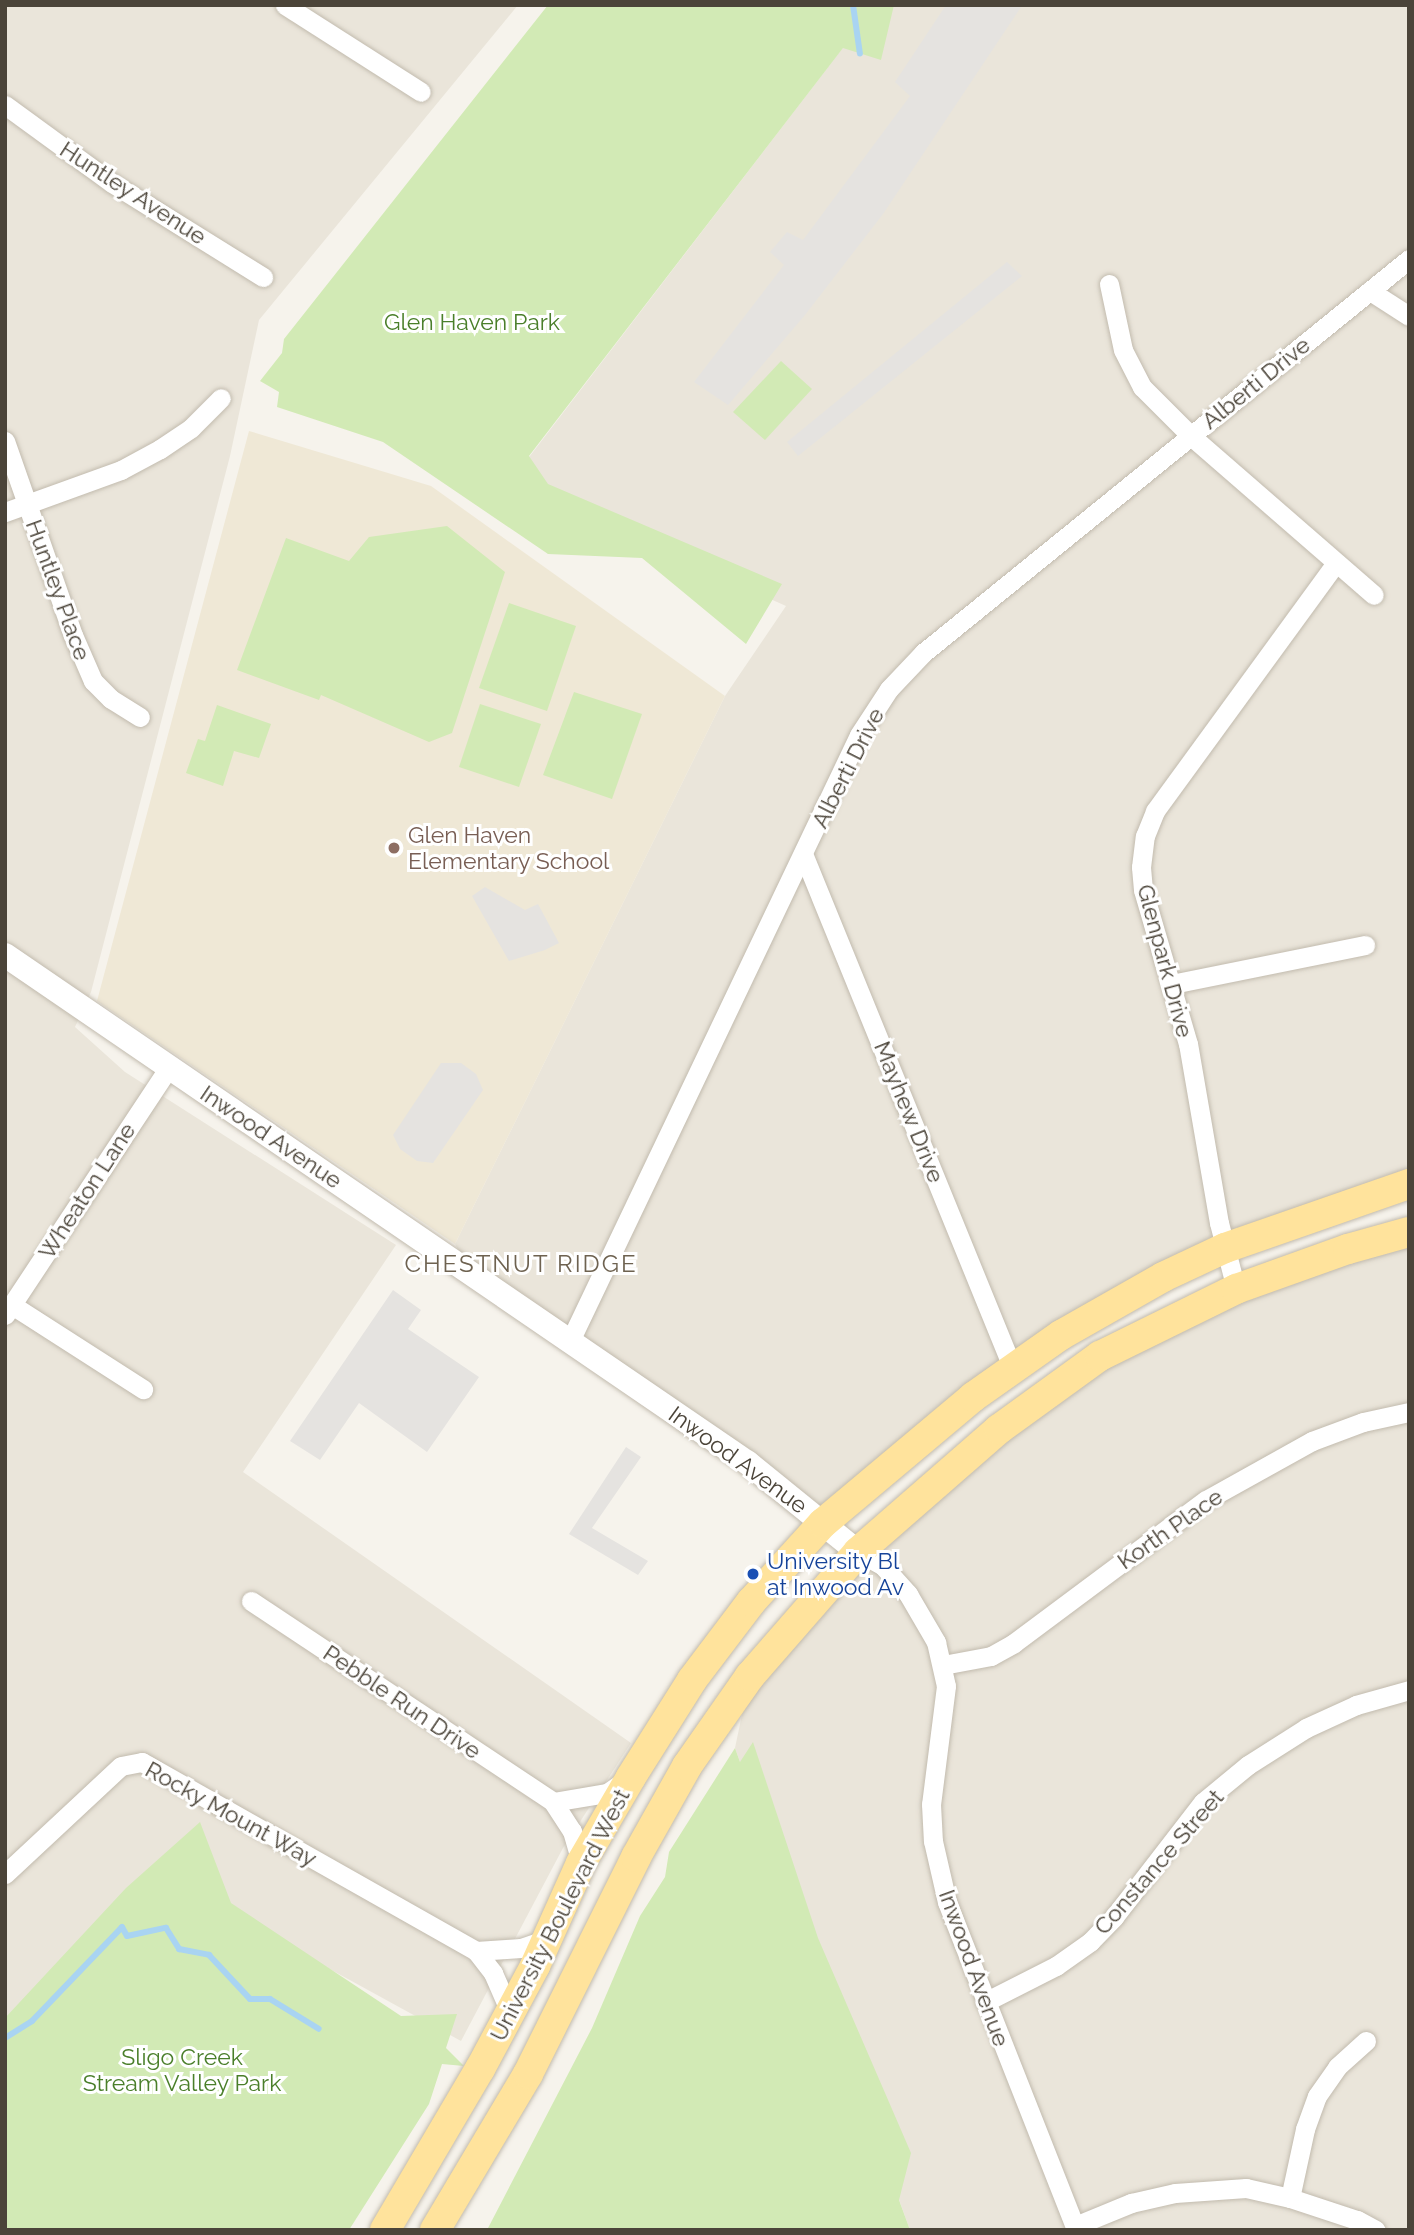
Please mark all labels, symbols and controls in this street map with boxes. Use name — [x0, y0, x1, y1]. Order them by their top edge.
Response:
street label: Huntley Avenue — [54, 135, 212, 251]
park label: Glen Haven Park — [384, 308, 560, 336]
street label: Alberti Drive — [1196, 331, 1316, 435]
street label: Huntley Place — [20, 516, 96, 664]
street label: Alberti Drive — [806, 703, 890, 833]
place label: Glen Haven Elementary School — [408, 821, 610, 875]
marker: Glen Haven Elementary School — [386, 840, 402, 856]
street label: Glenpark Drive — [1131, 881, 1199, 1041]
street label: Mayhew Drive — [868, 1037, 950, 1187]
street label: Inwood Avenue — [195, 1079, 347, 1195]
street label: Wheaton Lane — [33, 1118, 141, 1264]
district label: CHESTNUT RIDGE — [406, 1250, 636, 1278]
street label: Inwood Avenue — [663, 1400, 813, 1520]
street label: Korth Place — [1112, 1483, 1228, 1575]
place label: University Bl at Inwood Av — [767, 1547, 905, 1601]
marker: University Bl at Inwood Av — [745, 1566, 761, 1582]
street label: Pebble Run Drive — [318, 1639, 486, 1765]
street label: Rocky Mount Way — [140, 1755, 322, 1873]
street label: University Boulevard West — [484, 1784, 636, 2046]
street label: Constance Street — [1088, 1784, 1230, 1940]
street label: Inwood Avenue — [933, 1886, 1015, 2050]
park label: Sligo Creek Stream Valley Park — [82, 2043, 282, 2097]

